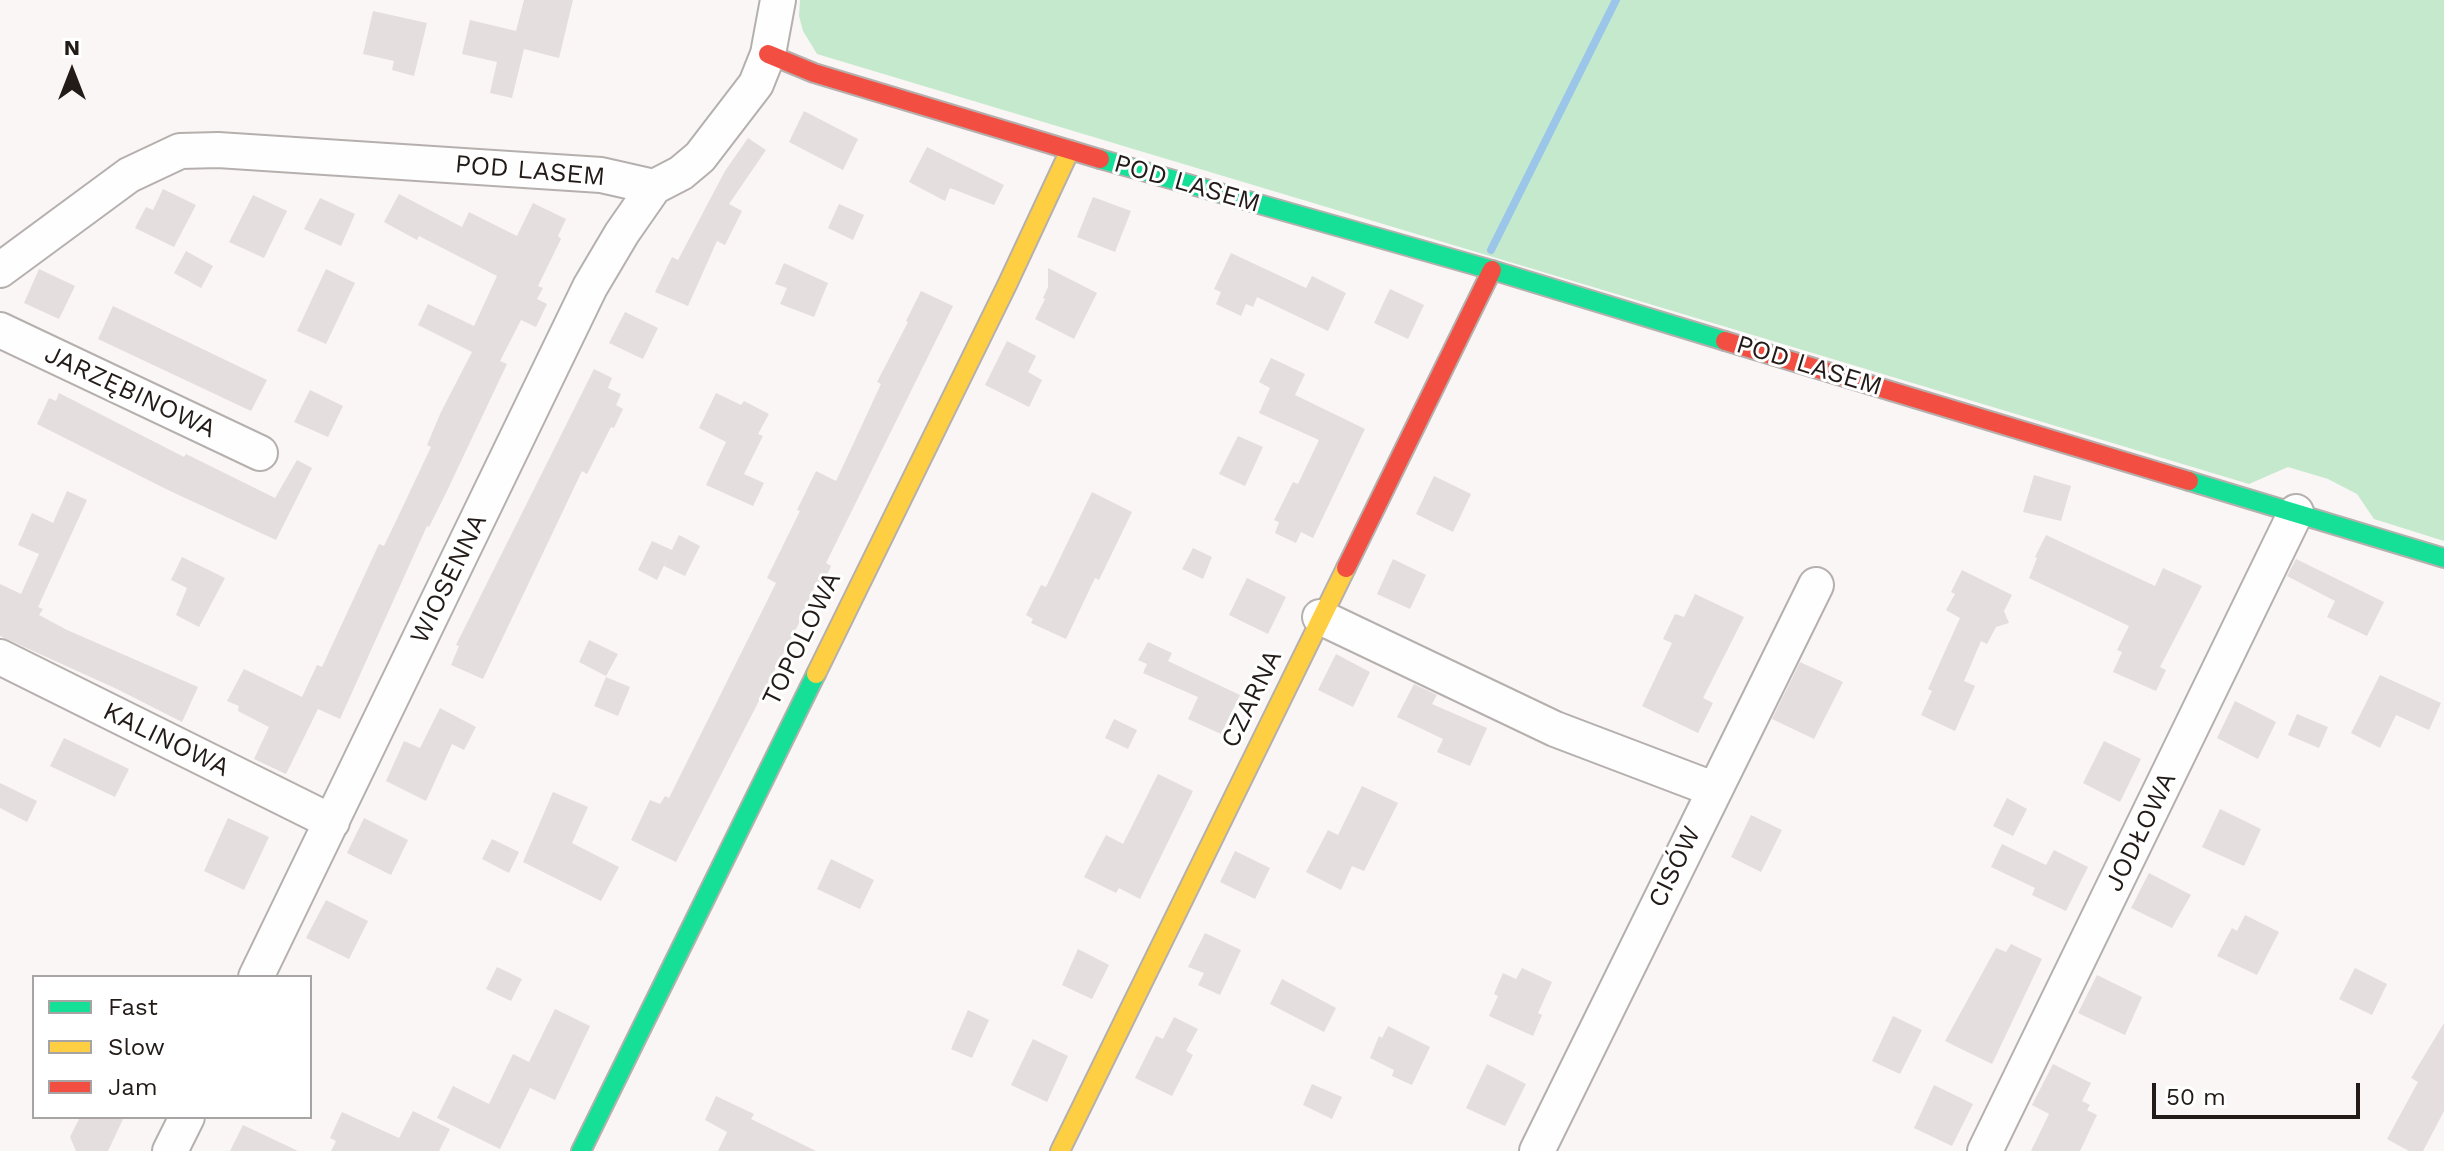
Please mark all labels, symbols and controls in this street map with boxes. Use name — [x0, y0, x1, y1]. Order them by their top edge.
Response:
north arrow — [32, 32, 112, 112]
text: N — [64, 35, 80, 60]
street label: POD LASEM — [1110, 148, 1264, 220]
street label: POD LASEM — [453, 149, 607, 193]
street label: POD LASEM — [1732, 329, 1886, 403]
street label: JARZĘBINOWA — [39, 339, 221, 445]
street label: WIOSENNA — [404, 509, 494, 649]
street label: TOPOLOWA — [756, 567, 848, 711]
street label: CZARNA — [1215, 645, 1289, 753]
street label: KALINOWA — [98, 696, 234, 784]
street label: JODŁOWA — [2099, 767, 2183, 897]
street label: CISÓW — [1642, 821, 1708, 913]
legend — [32, 975, 312, 1119]
text: Fast — [108, 993, 158, 1021]
text: Slow — [108, 1033, 165, 1061]
scale bar — [2156, 1067, 2364, 1117]
text: Jam — [108, 1073, 158, 1101]
text: 50 m — [2166, 1083, 2226, 1111]

